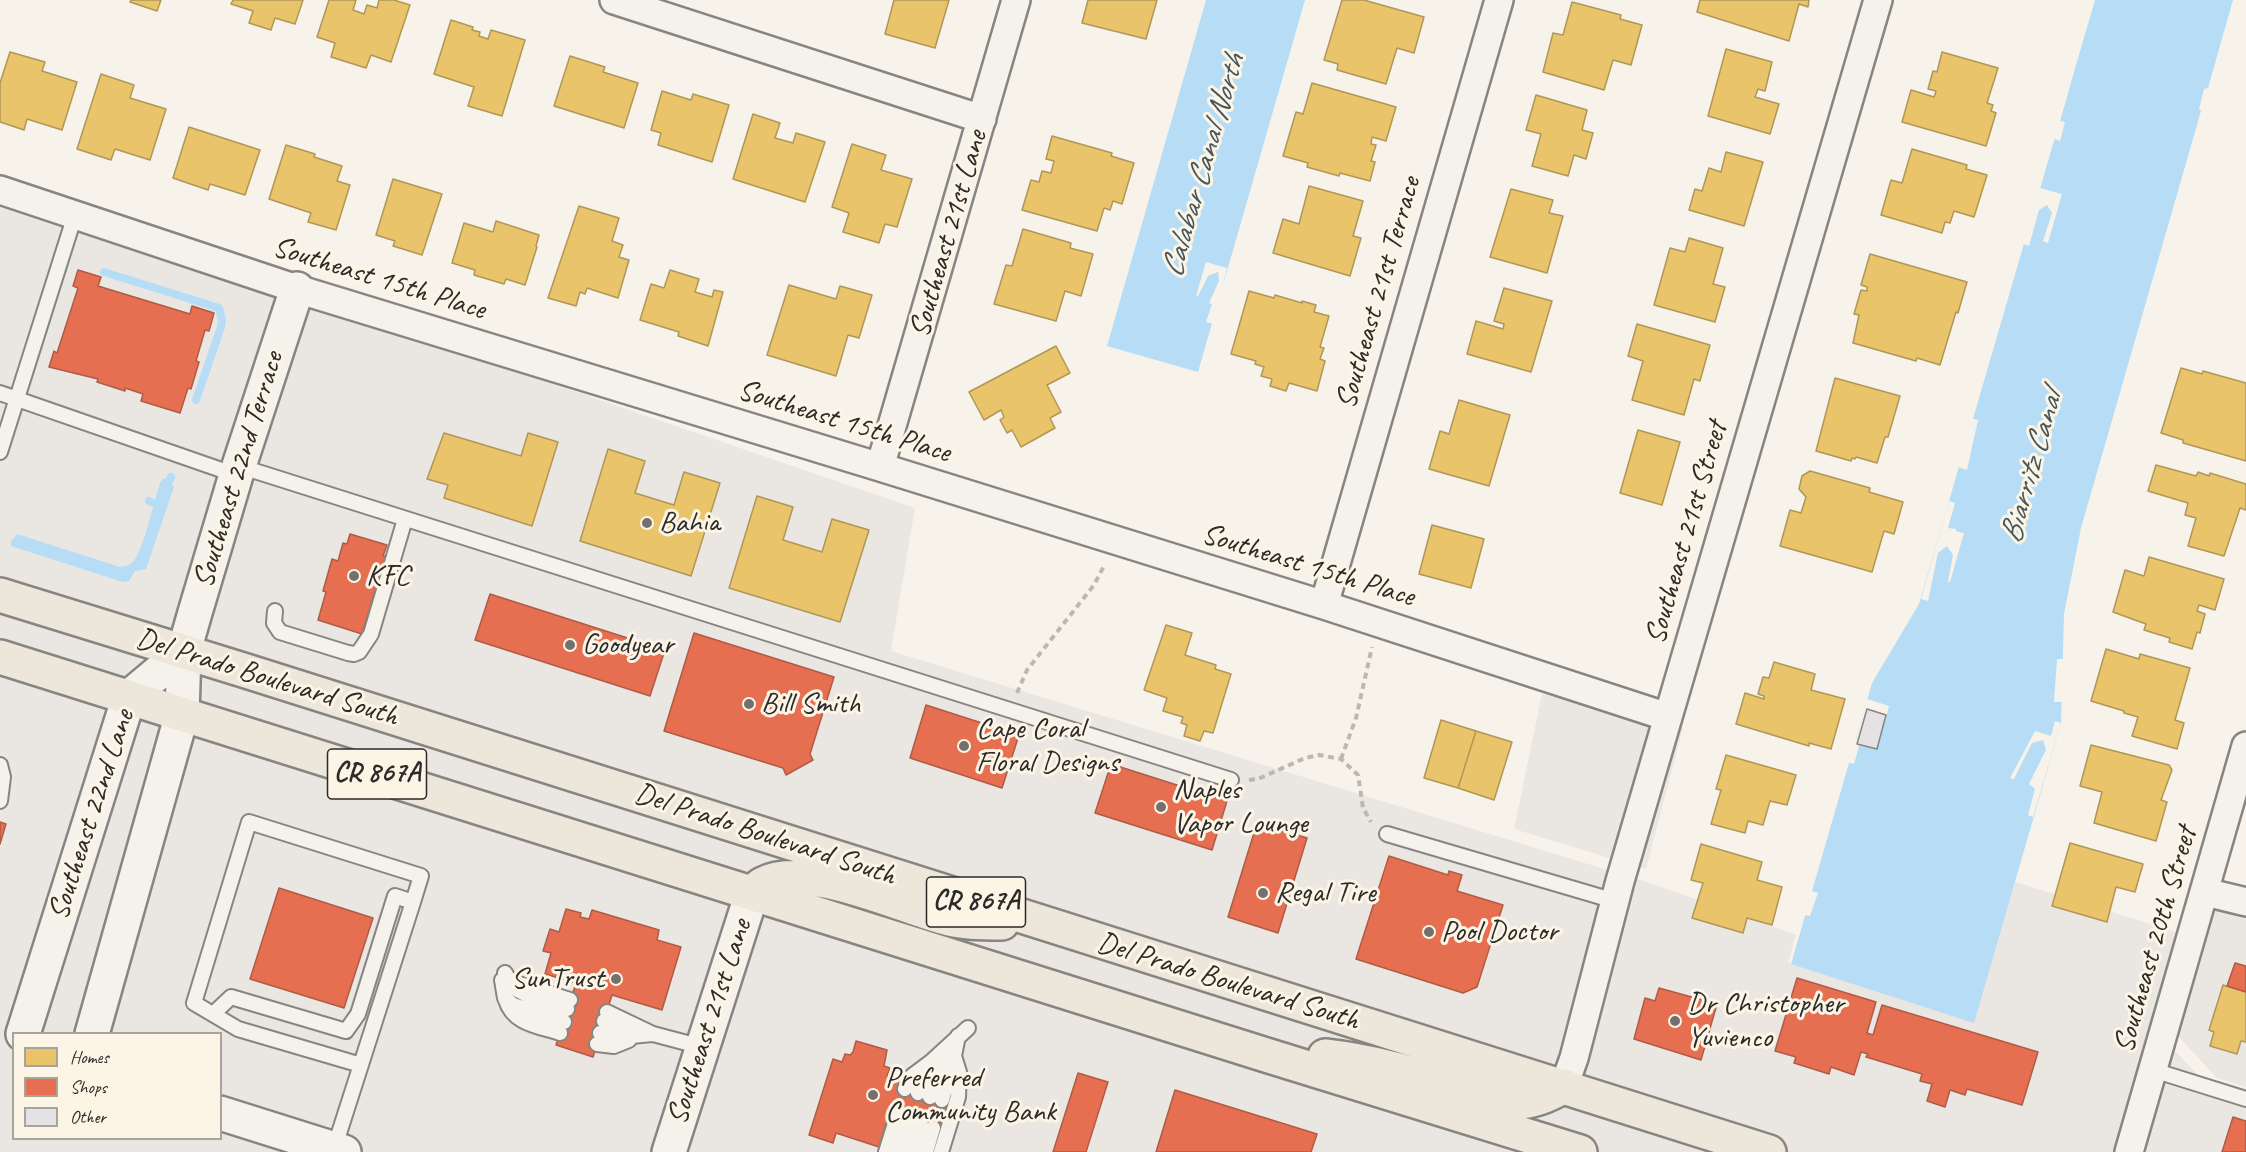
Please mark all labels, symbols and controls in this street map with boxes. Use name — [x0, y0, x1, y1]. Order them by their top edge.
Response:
water label: Calabar Canal North — [1154, 50, 1254, 282]
street label: Southeast 21st Lane — [902, 126, 996, 342]
street label: Southeast 21st Terrace — [1329, 173, 1429, 413]
street label: Southeast 15th Place — [268, 230, 490, 328]
street label: Southeast 22nd Terrace — [186, 348, 292, 592]
street label: Southeast 15th Place — [733, 373, 955, 471]
water label: Biarritz Canal — [1992, 388, 2072, 548]
street label: Southeast 21st Street — [1638, 418, 1736, 648]
place label: Bahia — [659, 505, 720, 541]
marker: Bahia — [640, 516, 654, 530]
street label: Southeast 15th Place — [1197, 517, 1419, 615]
place label: KFC — [366, 558, 410, 594]
marker: KFC — [347, 569, 361, 583]
street label: Del Prado Boulevard South — [132, 621, 402, 735]
place label: Goodyear — [582, 627, 673, 663]
marker: Goodyear — [563, 638, 577, 652]
place label: Bill Smith — [761, 686, 860, 722]
marker: Bill Smith — [742, 697, 756, 711]
street label: Southeast 22nd Lane — [41, 706, 143, 924]
place label: Cape Coral Floral Designs — [976, 711, 1119, 782]
marker: Cape Coral Floral Designs — [957, 739, 971, 753]
road number: CR 867A — [328, 749, 427, 799]
place label: Naples Vapor Lounge — [1173, 772, 1308, 842]
street label: Del Prado Boulevard South — [630, 776, 900, 894]
marker: Naples Vapor Lounge — [1154, 800, 1168, 814]
street label: Southeast 20th Street — [2107, 823, 2205, 1057]
place label: Regal Tire — [1275, 875, 1375, 911]
road number: CR 867A — [926, 877, 1026, 927]
marker: Regal Tire — [1256, 886, 1270, 900]
place label: Pool Doctor — [1441, 914, 1558, 950]
street label: Southeast 21st Lane — [660, 915, 760, 1129]
street label: Del Prado Boulevard South — [1093, 925, 1363, 1039]
marker: Pool Doctor — [1422, 925, 1436, 939]
place label: SunTrust — [511, 961, 604, 997]
marker: SunTrust — [609, 972, 623, 986]
place label: Dr Christopher Yuvienco — [1687, 986, 1843, 1056]
marker: Dr Christopher Yuvienco — [1668, 1014, 1682, 1028]
legend — [12, 1032, 222, 1140]
text: Homes — [70, 1046, 109, 1068]
place label: Preferred Community Bank — [885, 1060, 1056, 1130]
text: Shops — [70, 1076, 107, 1098]
marker: Preferred Community Bank — [866, 1088, 880, 1102]
text: Other — [70, 1106, 106, 1128]

